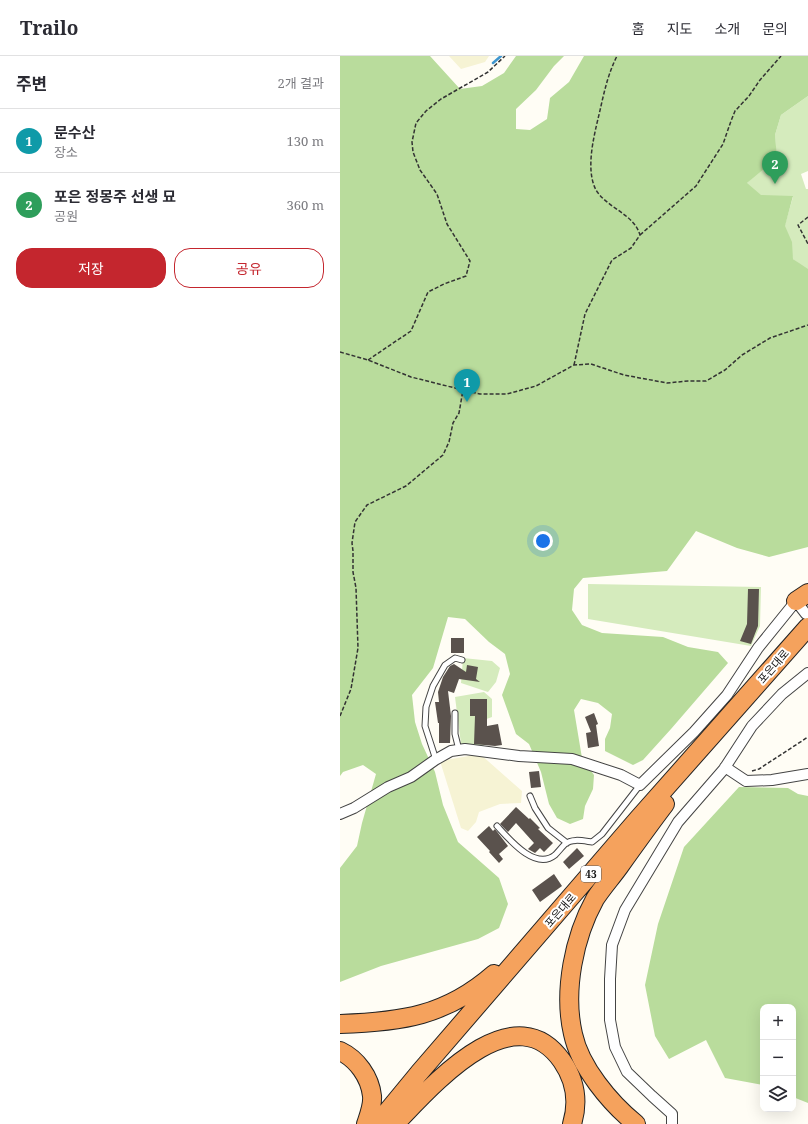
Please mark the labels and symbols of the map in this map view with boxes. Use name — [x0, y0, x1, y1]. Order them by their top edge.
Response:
pin: 2 — [762, 151, 788, 184]
pin: 1 — [454, 369, 480, 402]
your location — [533, 531, 553, 551]
street label: 포은대로 — [754, 646, 792, 686]
road number: 43 — [581, 866, 601, 882]
street label: 포은대로 — [541, 890, 579, 930]

